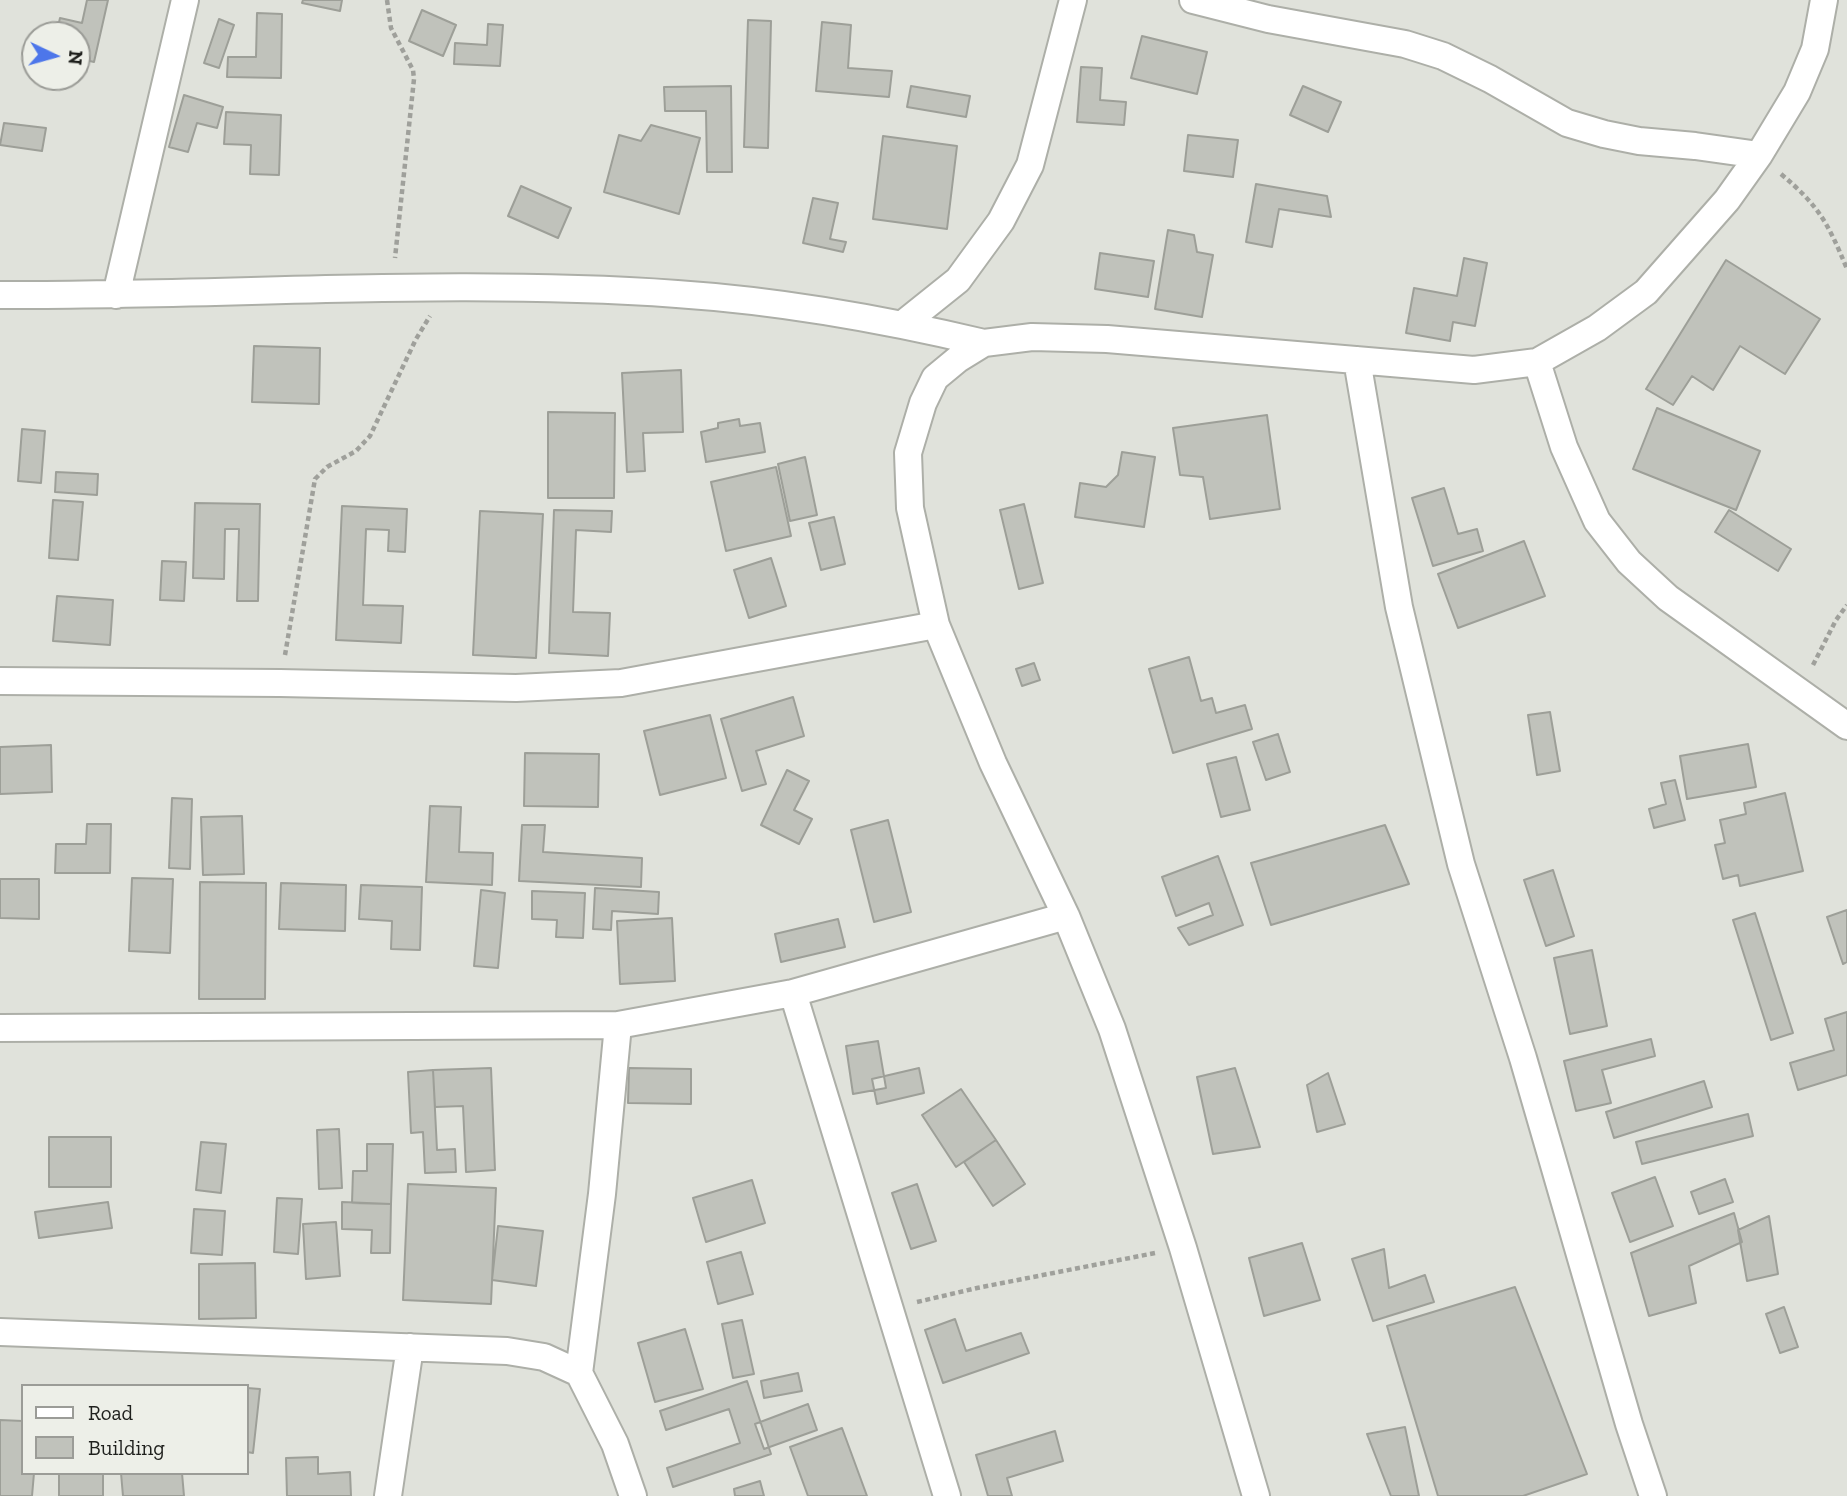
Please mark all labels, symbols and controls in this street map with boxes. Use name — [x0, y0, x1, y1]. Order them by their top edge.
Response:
north arrow — [21, 21, 91, 91]
text: N — [63, 49, 88, 66]
legend — [21, 1384, 248, 1475]
text: Road — [88, 1400, 133, 1425]
text: Building — [88, 1435, 165, 1460]

